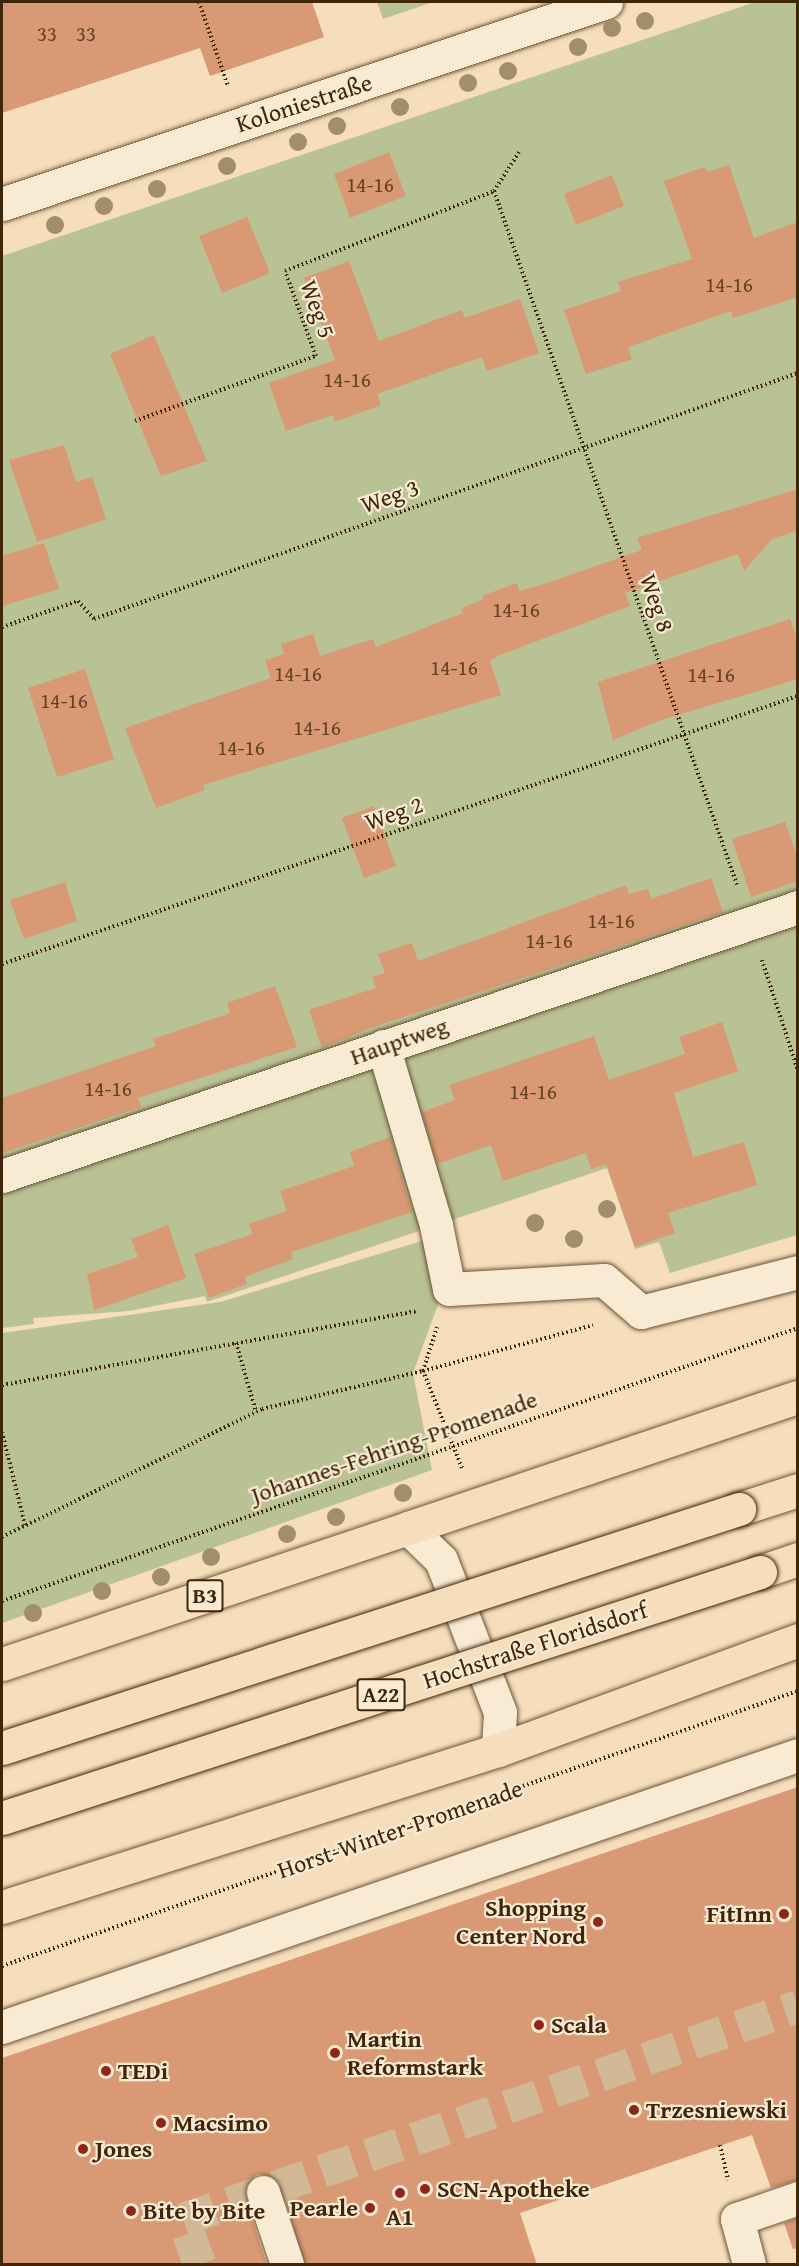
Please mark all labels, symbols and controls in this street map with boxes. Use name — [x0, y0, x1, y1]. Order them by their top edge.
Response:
house number: 33 — [37, 21, 57, 47]
house number: 33 — [76, 21, 96, 47]
street label: Koloniestraße — [232, 67, 376, 139]
house number: 14-16 — [346, 172, 394, 198]
house number: 14-16 — [705, 272, 753, 298]
street label: Weg 5 — [294, 276, 342, 342]
house number: 14-16 — [323, 367, 371, 393]
street label: Weg 3 — [357, 473, 423, 519]
street label: Weg 8 — [634, 570, 680, 636]
house number: 14-16 — [492, 597, 540, 623]
house number: 14-16 — [430, 655, 478, 681]
house number: 14-16 — [274, 661, 322, 687]
house number: 14-16 — [687, 662, 735, 688]
house number: 14-16 — [40, 688, 88, 714]
house number: 14-16 — [293, 715, 341, 741]
house number: 14-16 — [217, 735, 265, 761]
street label: Weg 2 — [361, 790, 427, 836]
house number: 14-16 — [587, 908, 635, 934]
house number: 14-16 — [525, 928, 573, 954]
street label: Hauptweg — [346, 1011, 452, 1071]
house number: 14-16 — [84, 1076, 132, 1102]
house number: 14-16 — [509, 1079, 557, 1105]
street label: Johannes-Fehring-Promenade — [247, 1384, 541, 1510]
road number: B3 — [186, 1577, 224, 1615]
street label: Hochstraße Floridsdorf — [419, 1595, 651, 1695]
road number: A22 — [356, 1676, 406, 1714]
street label: Horst-Winter-Promenade — [274, 1774, 526, 1884]
place label: Shopping Center Nord — [456, 1894, 586, 1950]
place label: FitInn — [707, 1900, 772, 1928]
marker: FitInn — [777, 1907, 791, 1921]
marker: Shopping Center Nord — [591, 1915, 605, 1929]
place label: Scala — [551, 2011, 607, 2039]
marker: Scala — [532, 2018, 546, 2032]
place label: Martin Reformstark — [347, 2025, 483, 2081]
marker: Martin Reformstark — [328, 2046, 342, 2060]
place label: TEDi — [118, 2057, 168, 2085]
marker: TEDi — [99, 2064, 113, 2078]
place label: Trzesniewski — [646, 2096, 787, 2124]
marker: Trzesniewski — [627, 2103, 641, 2117]
place label: Macsimo — [173, 2109, 268, 2137]
marker: Macsimo — [154, 2116, 168, 2130]
place label: Jones — [95, 2135, 152, 2163]
marker: Jones — [76, 2142, 90, 2156]
place label: SCN-Apotheke — [437, 2175, 590, 2203]
marker: SCN-Apotheke — [418, 2182, 432, 2196]
marker: A1 — [393, 2186, 407, 2200]
place label: Pearle — [290, 2194, 358, 2222]
place label: Bite by Bite — [143, 2197, 265, 2225]
marker: Pearle — [363, 2201, 377, 2215]
place label: A1 — [386, 2203, 414, 2231]
marker: Bite by Bite — [124, 2204, 138, 2218]

